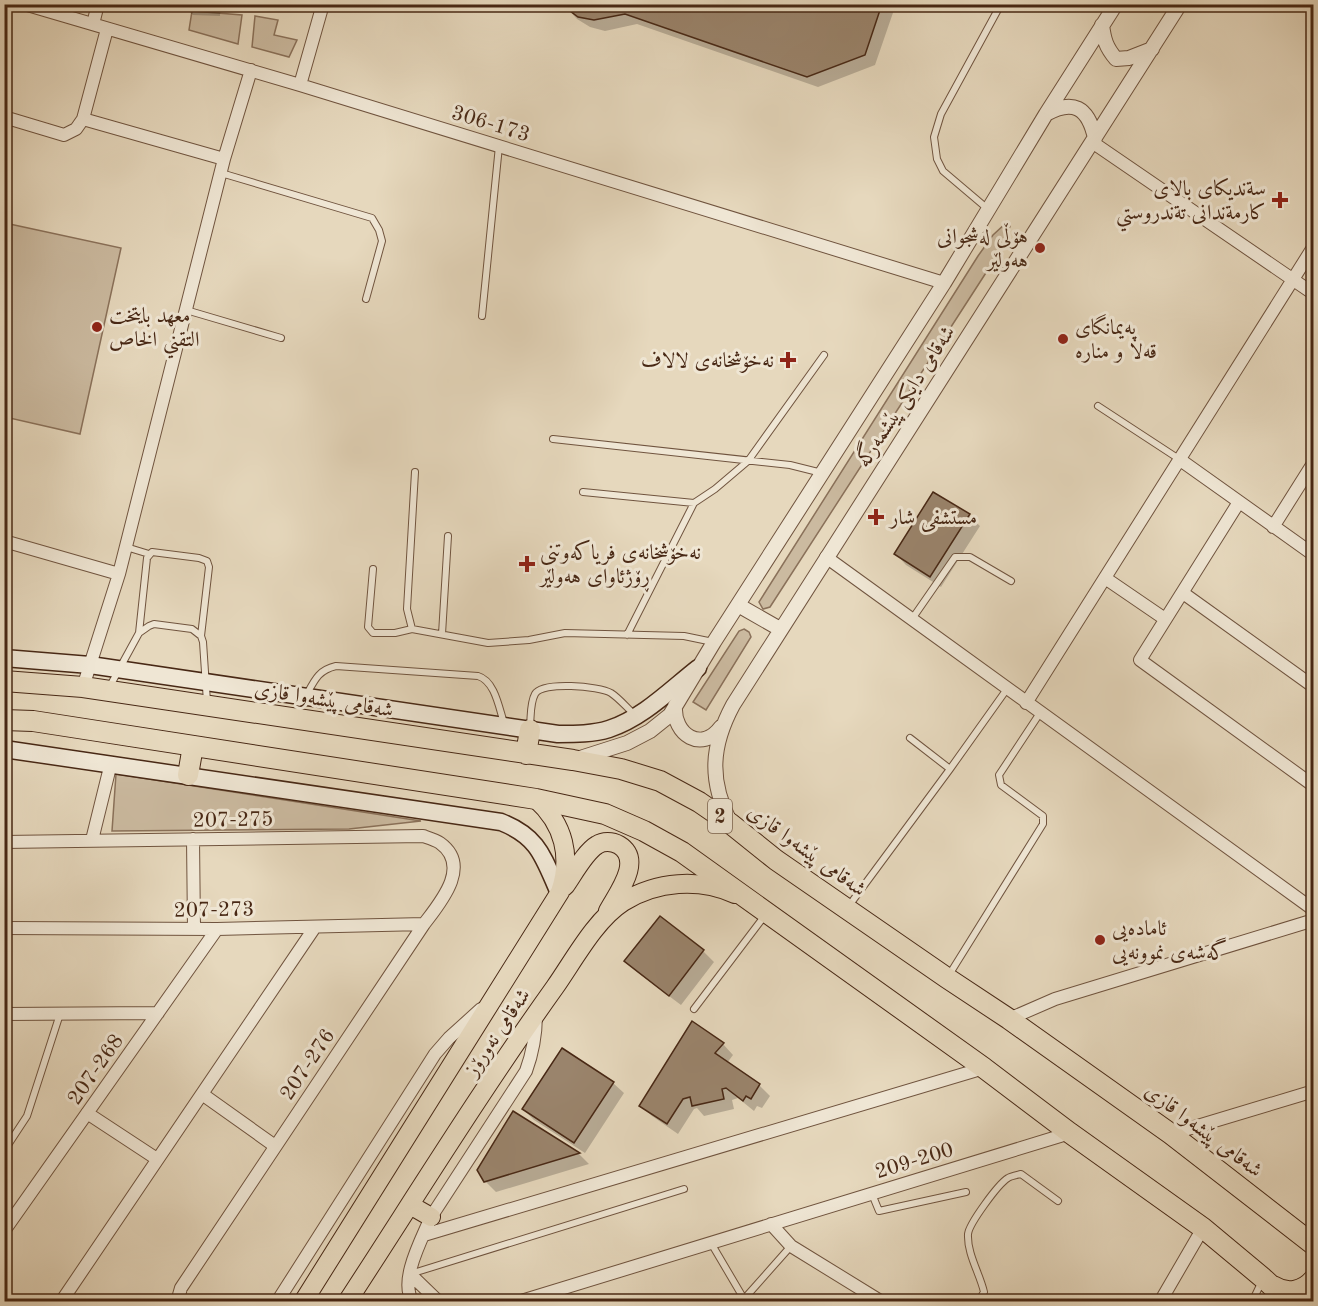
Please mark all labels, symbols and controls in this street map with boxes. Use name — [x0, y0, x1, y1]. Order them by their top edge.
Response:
street label: 306-173 — [449, 103, 532, 146]
place label: سةنديكاى بالاى كارمةندانى تةندروستي — [1116, 177, 1266, 232]
marker: سةنديكاى بالاى كارمةندانى تةندروستي — [1271, 191, 1289, 209]
place label: هۆڵی لەشجوانی هەولێر — [937, 223, 1028, 272]
marker: هۆڵی لەشجوانی هەولێر — [1033, 241, 1047, 255]
place label: معهد بايتخت التقني الخاص — [109, 306, 200, 359]
place label: پەیمانگای قەلا و منارە — [1075, 314, 1157, 363]
street label: شەقامی دایکی پێشمەرگە — [848, 319, 961, 472]
marker: معهد بايتخت التقني الخاص — [90, 320, 104, 334]
marker: پەیمانگای قەلا و منارە — [1056, 332, 1070, 346]
place label: نەخۆشخانەی لالاف — [641, 351, 774, 373]
marker: نەخۆشخانەی لالاف — [779, 351, 797, 369]
marker: مستشفى شار — [867, 508, 885, 526]
place label: مستشفى شار — [888, 508, 977, 532]
place label: نەخۆشخانەی فریاکەوتنی ڕۆژئاوای هەولێر — [538, 539, 701, 593]
marker: نەخۆشخانەی فریاکەوتنی ڕۆژئاوای هەولێر — [518, 555, 536, 573]
street label: شەقامی پێشەوا قازی — [252, 679, 395, 724]
road number: 2 — [708, 799, 732, 833]
street label: شەقامی پێشەوا قازی — [742, 801, 869, 903]
street label: 207-275 — [192, 809, 274, 832]
street label: 207-273 — [173, 899, 255, 922]
place label: ئامادەیی گەشەی نموونەیی — [1112, 919, 1227, 966]
marker: ئامادەیی گەشەی نموونەیی — [1093, 933, 1107, 947]
street label: شەقامی نەورۆز — [460, 985, 535, 1082]
street label: 207-276 — [277, 1025, 340, 1104]
street label: 207-268 — [64, 1031, 128, 1109]
street label: شەقامی پێشەوا قازی — [1139, 1080, 1266, 1184]
street label: 209-200 — [873, 1140, 956, 1183]

